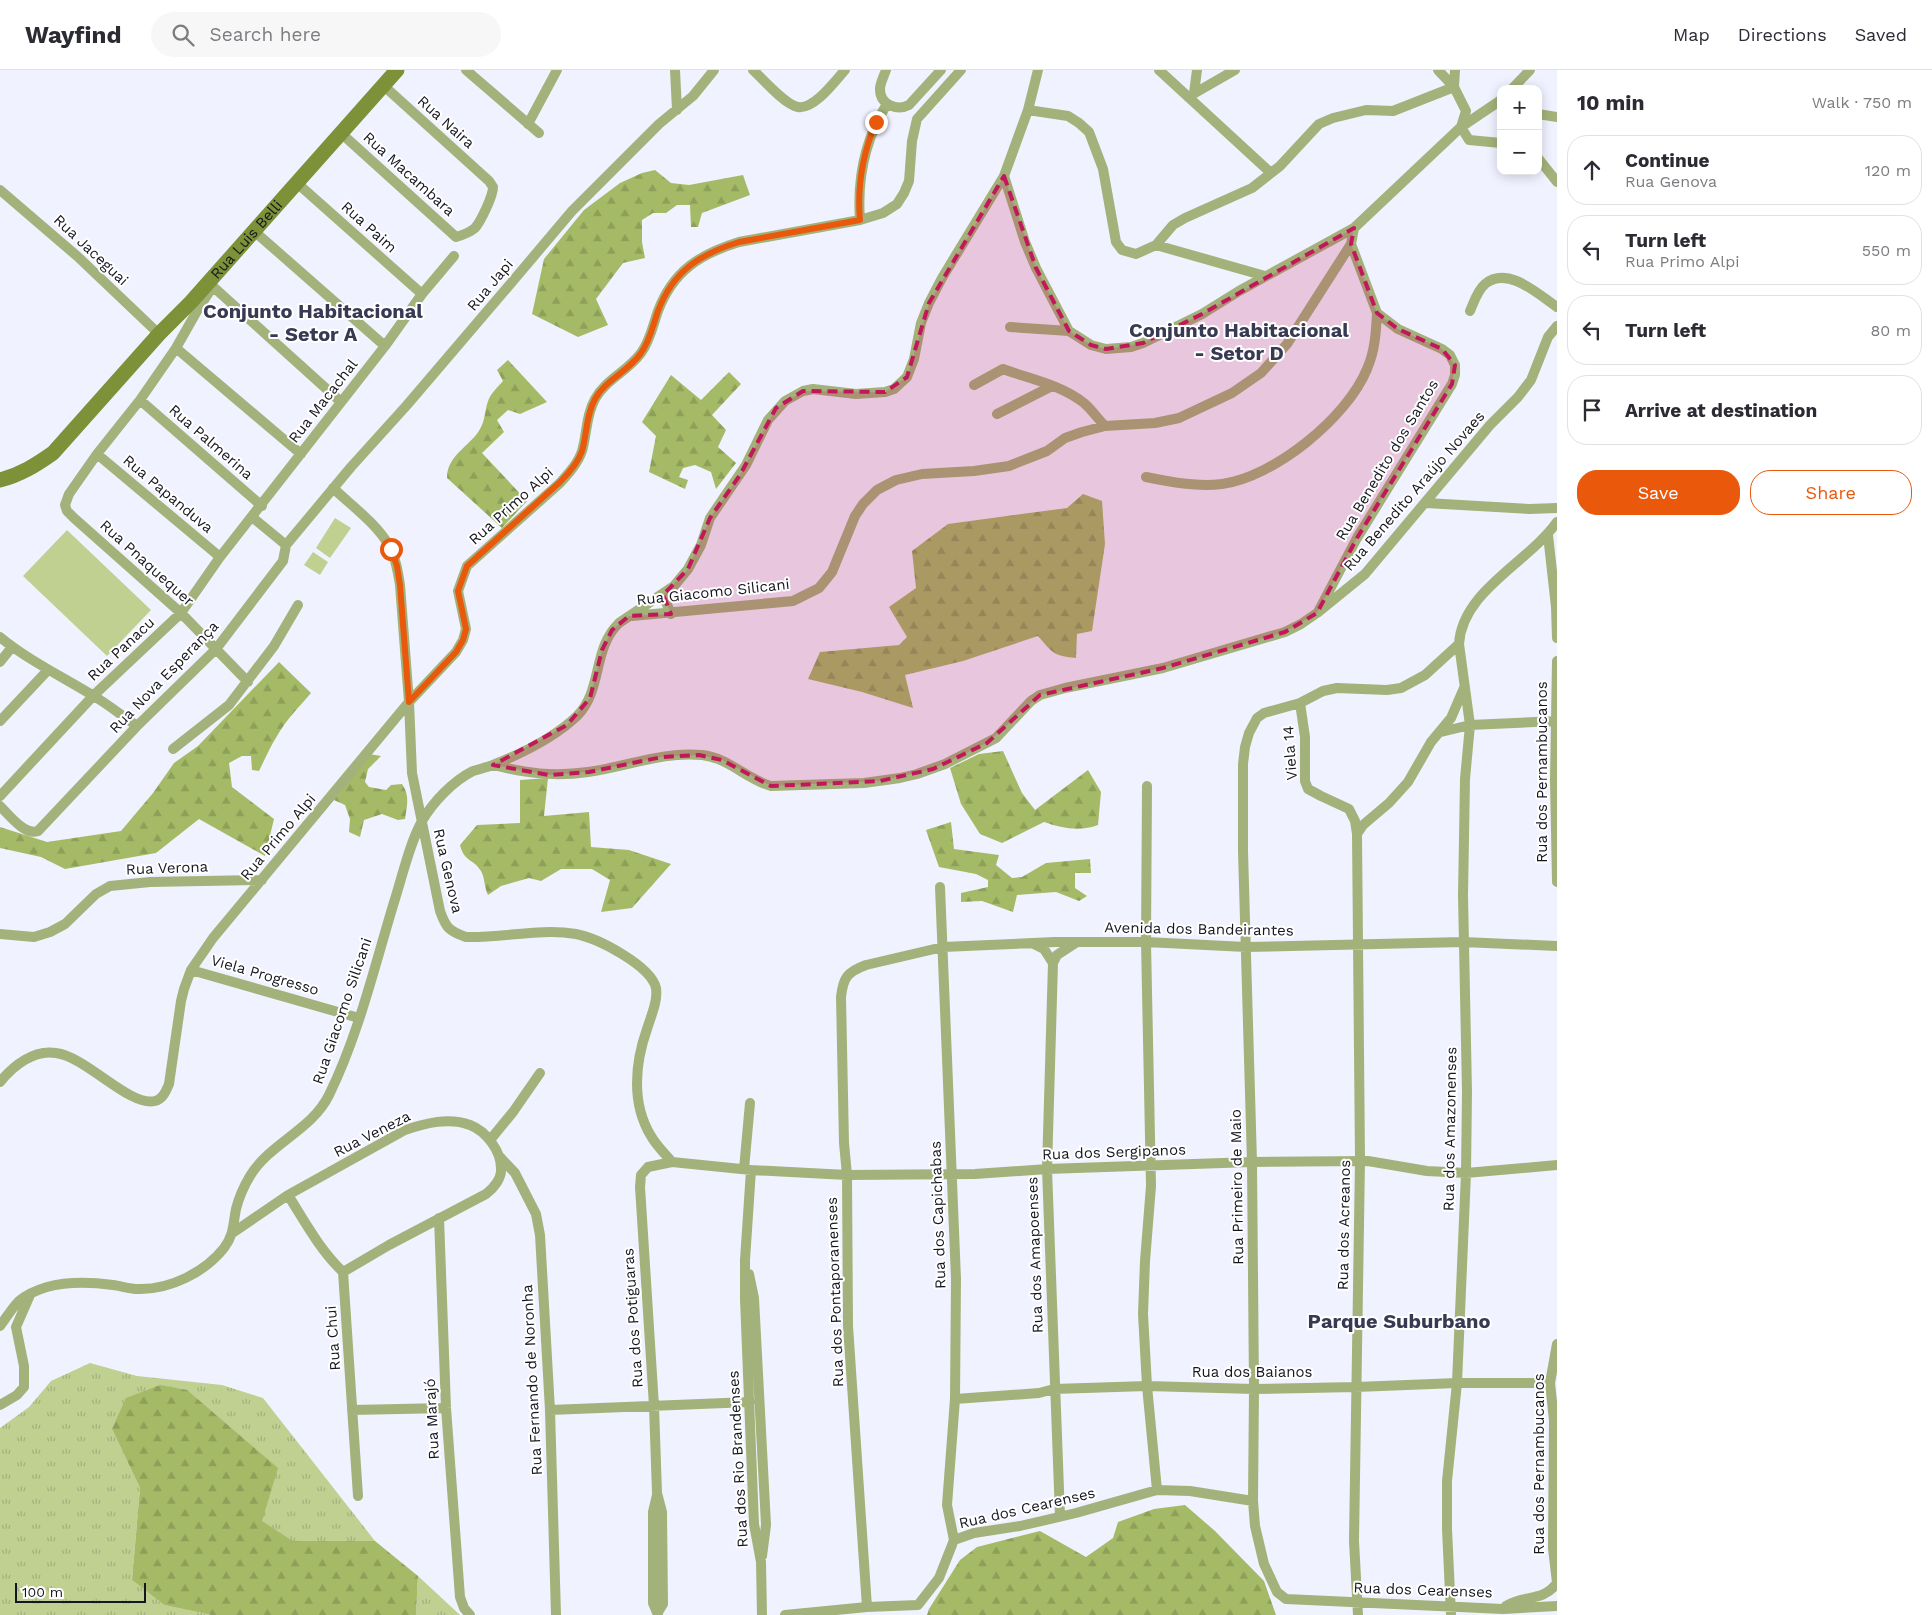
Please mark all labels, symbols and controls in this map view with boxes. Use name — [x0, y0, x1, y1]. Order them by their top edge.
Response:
search box — [151, 12, 501, 57]
text: Wayfind — [25, 21, 121, 49]
icon: search — [169, 21, 197, 49]
text: Search here — [209, 23, 321, 46]
text: Map — [1673, 24, 1710, 45]
text: Directions — [1738, 24, 1827, 45]
text: Saved — [1855, 24, 1907, 45]
map controls — [1497, 85, 1542, 175]
button: + — [1497, 85, 1542, 130]
text: 10 min — [1577, 90, 1644, 115]
street label: Rua Naira — [414, 92, 478, 152]
text: Walk · 750 m — [1812, 93, 1912, 112]
route end — [865, 111, 888, 134]
street label: Rua Macambara — [359, 128, 459, 220]
button: − — [1497, 130, 1542, 175]
text: Continue — [1625, 149, 1709, 172]
icon: ahead — [1578, 156, 1606, 184]
text: 120 m — [1865, 161, 1911, 180]
text: Rua Genova — [1625, 172, 1717, 191]
street label: Rua Luis Belli — [207, 196, 286, 283]
street label: Rua Paim — [338, 197, 400, 257]
street label: Rua Jaceguai — [50, 211, 132, 289]
text: Turn left — [1625, 229, 1706, 252]
icon: left — [1578, 236, 1606, 264]
text: 550 m — [1862, 241, 1911, 260]
text: Rua Primo Alpi — [1625, 252, 1739, 271]
street label: Rua Japi — [463, 255, 517, 315]
district label: Conjunto Habitacional - Setor A — [203, 299, 423, 346]
icon: left — [1578, 316, 1606, 344]
district label: Conjunto Habitacional - Setor D — [1129, 318, 1349, 365]
text: Turn left — [1625, 319, 1706, 342]
text: 80 m — [1870, 321, 1911, 340]
street label: Rua Macachal — [285, 355, 361, 446]
street label: Rua Benedito dos Santos — [1332, 376, 1442, 544]
icon: arrive — [1578, 396, 1606, 424]
text: Arrive at destination — [1625, 399, 1817, 422]
street label: Rua Palmerina — [165, 401, 257, 484]
street label: Rua Benedito Araújo Novaes — [1340, 407, 1488, 575]
street label: Rua Papanduva — [119, 451, 217, 537]
street label: Rua Primo Alpi — [465, 463, 557, 549]
button: Save — [1577, 470, 1740, 515]
button: Share — [1750, 470, 1912, 515]
street label: Rua Pnaquequer — [96, 516, 198, 610]
route start — [380, 538, 403, 561]
street label: Rua Giacomo Silicani — [636, 575, 790, 609]
street label: Rua Panacu — [84, 613, 158, 685]
street label: Rua Nova Esperança — [106, 617, 223, 737]
street label: Rua dos Pernambucanos — [1533, 681, 1551, 863]
street label: Viela 14 — [1279, 725, 1301, 781]
street label: Rua Primo Alpi — [237, 790, 319, 884]
street label: Rua Genova — [430, 827, 467, 916]
street label: Rua Verona — [126, 858, 209, 878]
street label: Avenida dos Bandeirantes — [1104, 918, 1294, 940]
street label: Rua Giacomo Silicani — [308, 935, 376, 1087]
street label: Viela Progresso — [209, 951, 321, 999]
street label: Rua dos Amazonenses — [1440, 1047, 1460, 1211]
street label: Rua Veneza — [331, 1107, 414, 1161]
street label: Rua Primeiro de Maio — [1227, 1109, 1247, 1265]
street label: Rua dos Sergipanos — [1042, 1140, 1186, 1164]
street label: Rua dos Capichabas — [926, 1141, 950, 1289]
street label: Rua dos Acreanos — [1334, 1159, 1354, 1290]
street label: Rua dos Amapoenses — [1023, 1176, 1047, 1334]
street label: Rua dos Pontaporanenses — [823, 1197, 847, 1387]
street label: Rua dos Potiguaras — [619, 1247, 647, 1388]
street label: Rua Fernando de Noronha — [518, 1284, 546, 1476]
street label: Rua Chui — [322, 1305, 344, 1371]
district label: Parque Suburbano — [1308, 1309, 1490, 1333]
street label: Rua dos Baianos — [1192, 1363, 1312, 1381]
street label: Rua dos Rio Brandenses — [724, 1370, 752, 1548]
street label: Rua dos Pernambucanos — [1530, 1373, 1548, 1555]
street label: Rua Marajó — [421, 1378, 443, 1460]
street label: Rua dos Cearenses — [957, 1484, 1097, 1532]
street label: Rua dos Cearenses — [1353, 1579, 1493, 1601]
scale bar — [15, 1580, 146, 1603]
text: 100 m — [22, 1584, 63, 1600]

